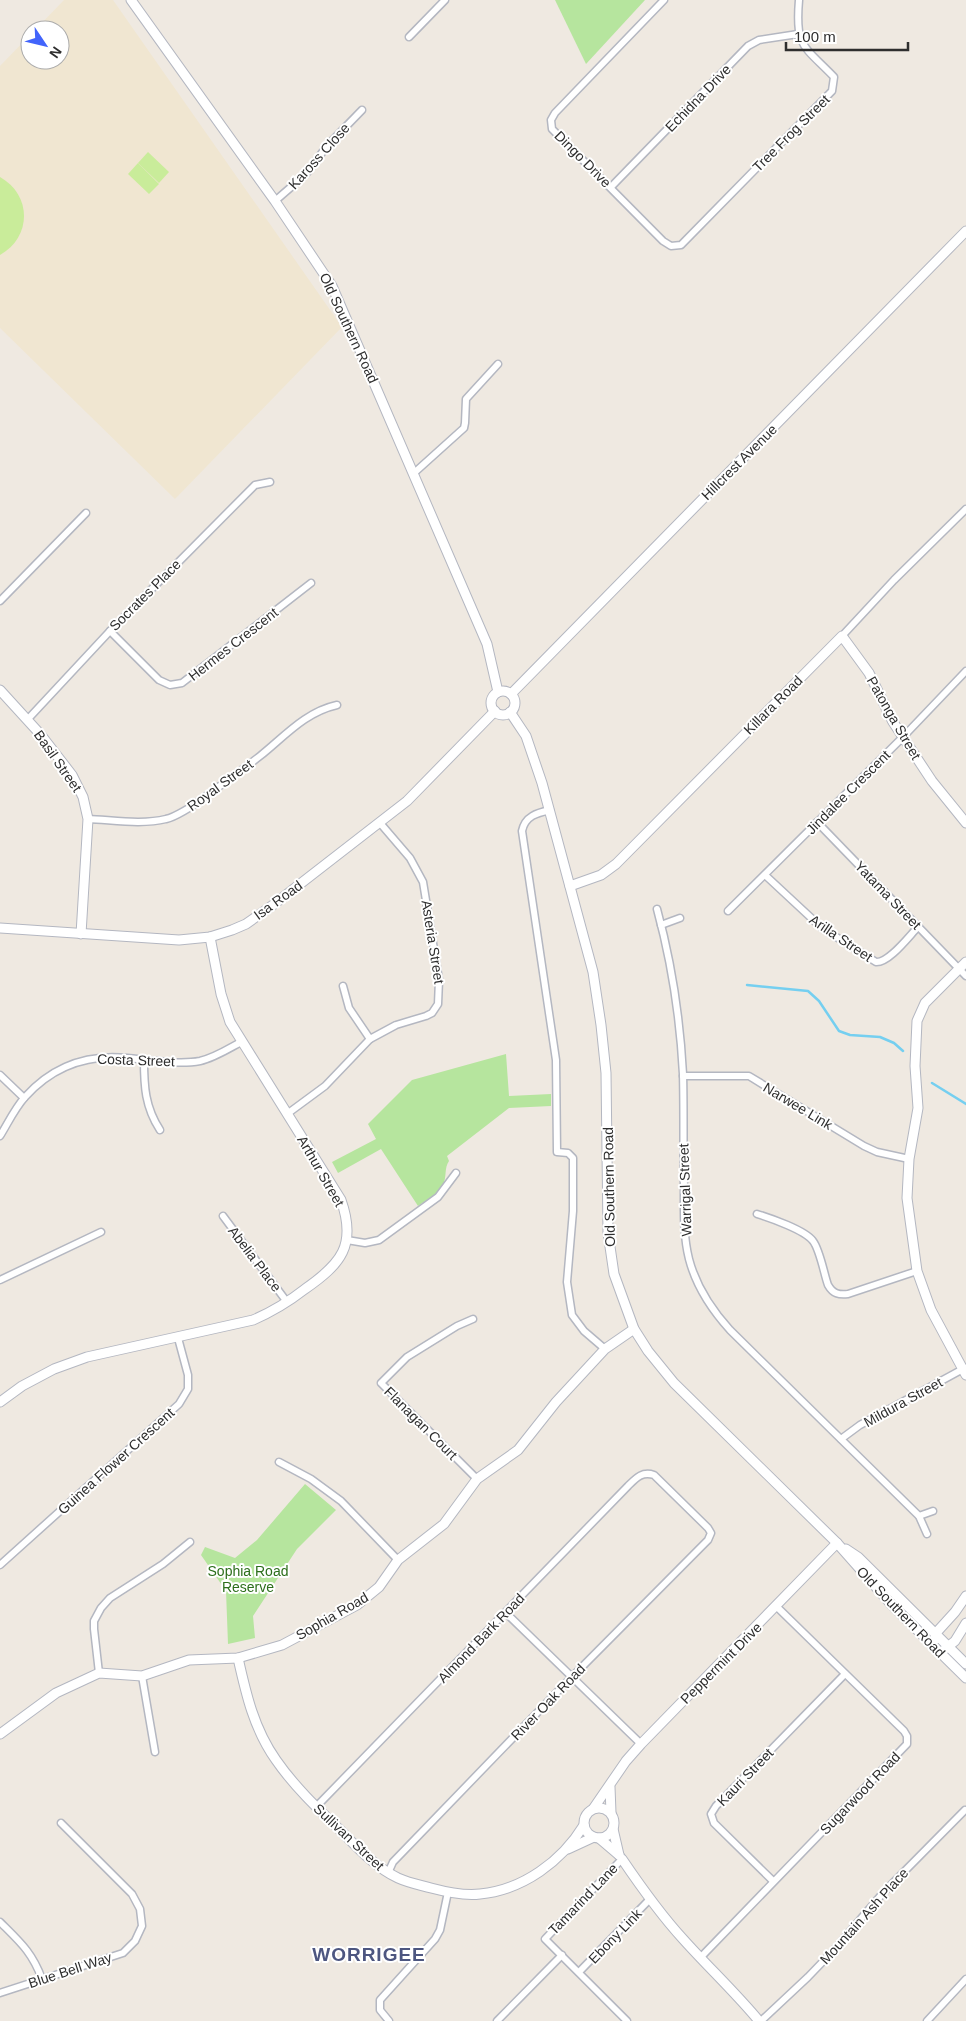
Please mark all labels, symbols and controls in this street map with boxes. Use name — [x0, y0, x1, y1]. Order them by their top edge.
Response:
north arrow — [20, 20, 70, 70]
scale bar — [786, 20, 908, 52]
text: 100 m — [794, 28, 836, 45]
text: N — [46, 44, 65, 61]
street label: Echidna Drive — [662, 61, 734, 135]
street label: Tree Frog Street — [749, 91, 833, 175]
street label: Kaross Close — [285, 120, 353, 192]
street label: Dingo Drive — [551, 127, 615, 191]
street label: Old Southern Road — [316, 270, 382, 386]
street label: Hillcrest Avenue — [698, 421, 780, 503]
street label: Socrates Place — [106, 556, 184, 634]
street label: Hermes Crescent — [185, 604, 281, 684]
street label: Killara Road — [740, 672, 806, 738]
street label: Patonga Street — [864, 674, 924, 763]
street label: Basil Street — [31, 727, 85, 795]
street label: Jindalee Crescent — [803, 747, 893, 837]
street label: Royal Street — [184, 756, 256, 814]
street label: Yatama Street — [852, 858, 925, 932]
street label: Isa Road — [251, 877, 305, 923]
street label: Asteria Street — [418, 899, 448, 985]
street label: Arilla Street — [807, 911, 876, 965]
street label: Costa Street — [97, 1051, 175, 1069]
street label: Narwee Link — [761, 1079, 836, 1133]
street label: Old Southern Road — [600, 1127, 618, 1247]
street label: Arthur Street — [294, 1133, 348, 1209]
street label: Warrigal Street — [675, 1143, 695, 1237]
street label: Abelia Place — [225, 1223, 285, 1295]
street label: Mildura Street — [861, 1374, 945, 1430]
street label: Flanagan Court — [381, 1383, 461, 1463]
street label: Guinea Flower Crescent — [55, 1404, 178, 1517]
park label: Sophia Road Reserve — [208, 1563, 288, 1595]
street label: Old Southern Road — [854, 1563, 948, 1661]
street label: Sophia Road — [293, 1589, 371, 1643]
street label: Almond Bark Road — [434, 1590, 528, 1686]
street label: Peppermint Drive — [677, 1619, 765, 1707]
street label: River Oak Road — [508, 1661, 588, 1743]
street label: Kauri Street — [714, 1745, 777, 1809]
street label: Sugarwood Road — [817, 1749, 903, 1837]
street label: Sullivan Street — [311, 1800, 388, 1874]
street label: Tamarind Lane — [545, 1860, 621, 1938]
street label: Mountain Ash Place — [817, 1865, 911, 1967]
street label: Ebony Link — [585, 1905, 646, 1966]
district label: WORRIGEE — [312, 1944, 426, 1965]
street label: Blue Bell Way — [26, 1949, 114, 1991]

